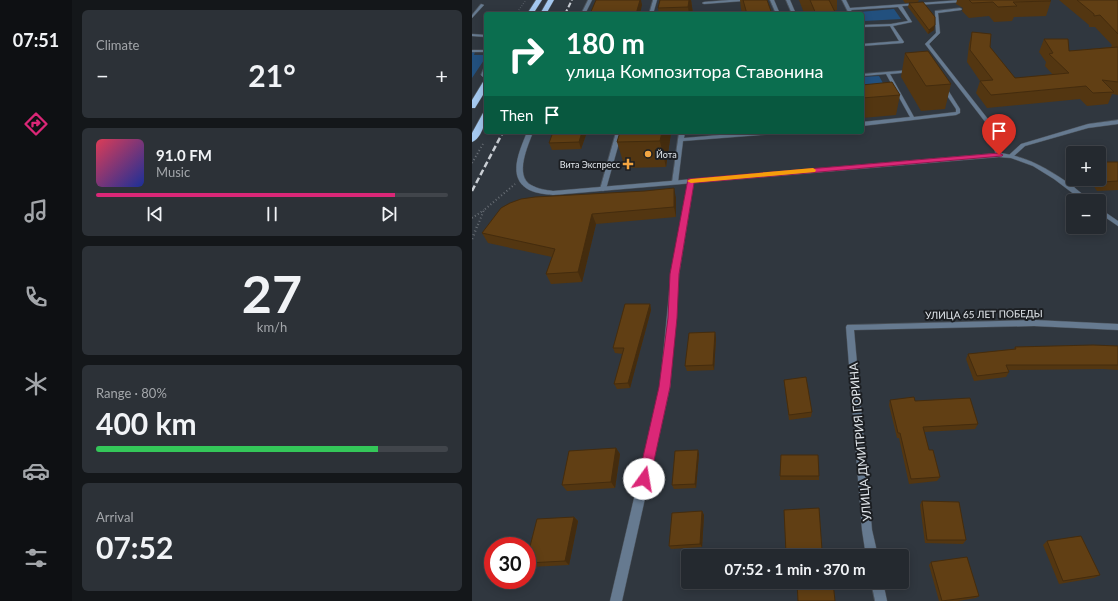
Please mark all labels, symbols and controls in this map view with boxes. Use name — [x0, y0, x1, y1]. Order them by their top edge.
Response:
text: 180 m — [566, 26, 645, 60]
icon: right — [500, 28, 552, 80]
text: 07:51 — [13, 29, 59, 51]
text: Climate — [96, 37, 139, 53]
text: 21° — [248, 57, 296, 93]
text: улица Композитора Ставонина — [566, 60, 824, 82]
text: − — [96, 62, 109, 89]
text: + — [435, 62, 448, 89]
icon: arrive — [541, 104, 563, 126]
text: Then — [500, 106, 533, 124]
icon: directions — [22, 110, 50, 138]
pin — [982, 114, 1016, 155]
icon: arrive — [988, 120, 1010, 142]
text: 91.0 FM — [156, 146, 212, 164]
map controls — [1066, 146, 1106, 234]
button: + — [1066, 146, 1106, 186]
marker: Йота — [643, 149, 653, 159]
place label: Йота — [656, 149, 677, 160]
place label: Вита Экспресс — [560, 159, 621, 170]
marker: Вита Экспресс — [623, 159, 633, 169]
text: Music — [156, 164, 190, 180]
button: − — [1066, 194, 1106, 234]
icon: music — [22, 197, 50, 225]
icon: previous — [144, 203, 166, 225]
icon: pause — [261, 203, 283, 225]
icon: next — [378, 203, 400, 225]
text: 27 — [242, 262, 302, 324]
icon: phone — [22, 283, 50, 311]
street label: УЛИЦА 65 ЛЕТ ПОБЕДЫ — [925, 307, 1043, 321]
text: km/h — [257, 319, 287, 335]
street label: УЛИЦА ДМИТРИЯ ГОРИНА — [846, 361, 874, 522]
icon: climate — [22, 370, 50, 398]
text: Range · 80% — [96, 385, 167, 401]
text: 400 km — [96, 405, 197, 441]
icon: car — [22, 457, 50, 485]
position arrow — [623, 458, 665, 500]
text: Arrival — [96, 509, 133, 525]
text: 07:52 — [96, 529, 173, 565]
speed limit sign: 30 — [484, 537, 536, 589]
icon: filters — [22, 544, 50, 572]
text: 07:52 · 1 min · 370 m — [725, 560, 865, 578]

